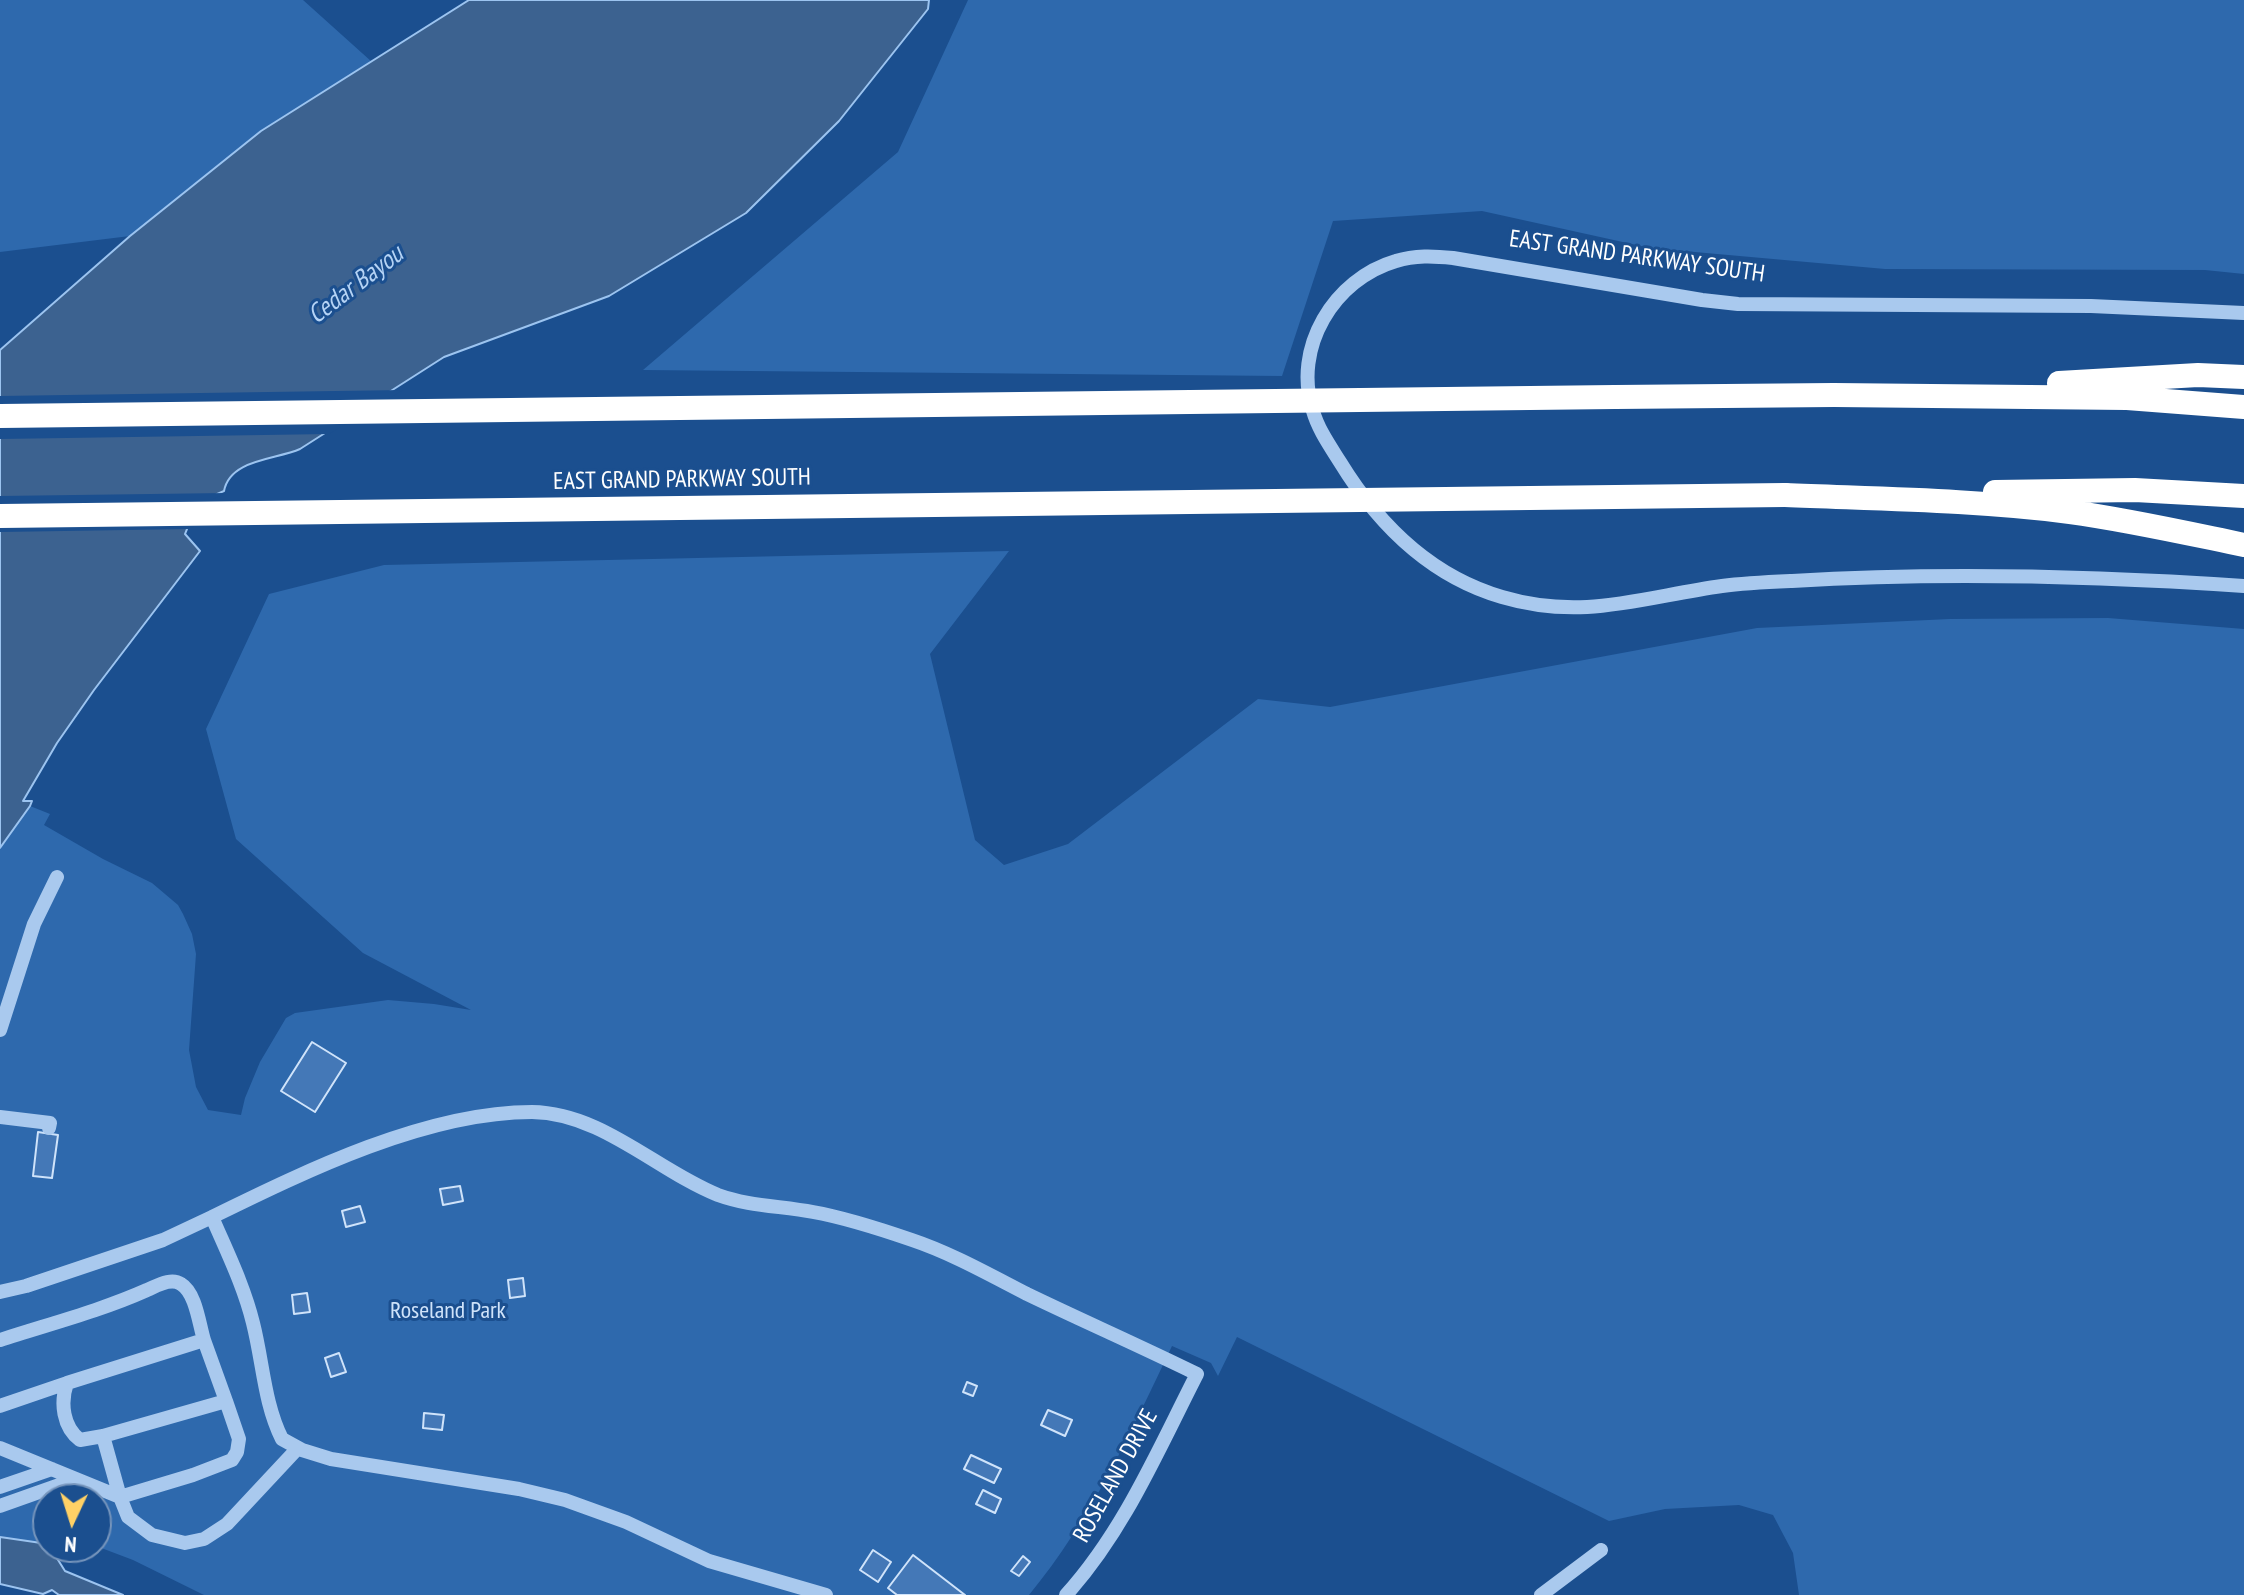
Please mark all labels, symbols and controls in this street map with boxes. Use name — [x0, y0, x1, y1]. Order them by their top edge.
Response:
street label: EAST GRAND PARKWAY SOUTH — [1507, 225, 1767, 289]
water label: Cedar Bayou — [302, 239, 410, 331]
street label: EAST GRAND PARKWAY SOUTH — [553, 463, 811, 497]
park label: Roseland Park — [390, 1297, 506, 1325]
street label: ROSELAND DRIVE — [1068, 1404, 1164, 1548]
north arrow — [32, 1483, 112, 1563]
text: N — [64, 1531, 77, 1559]

